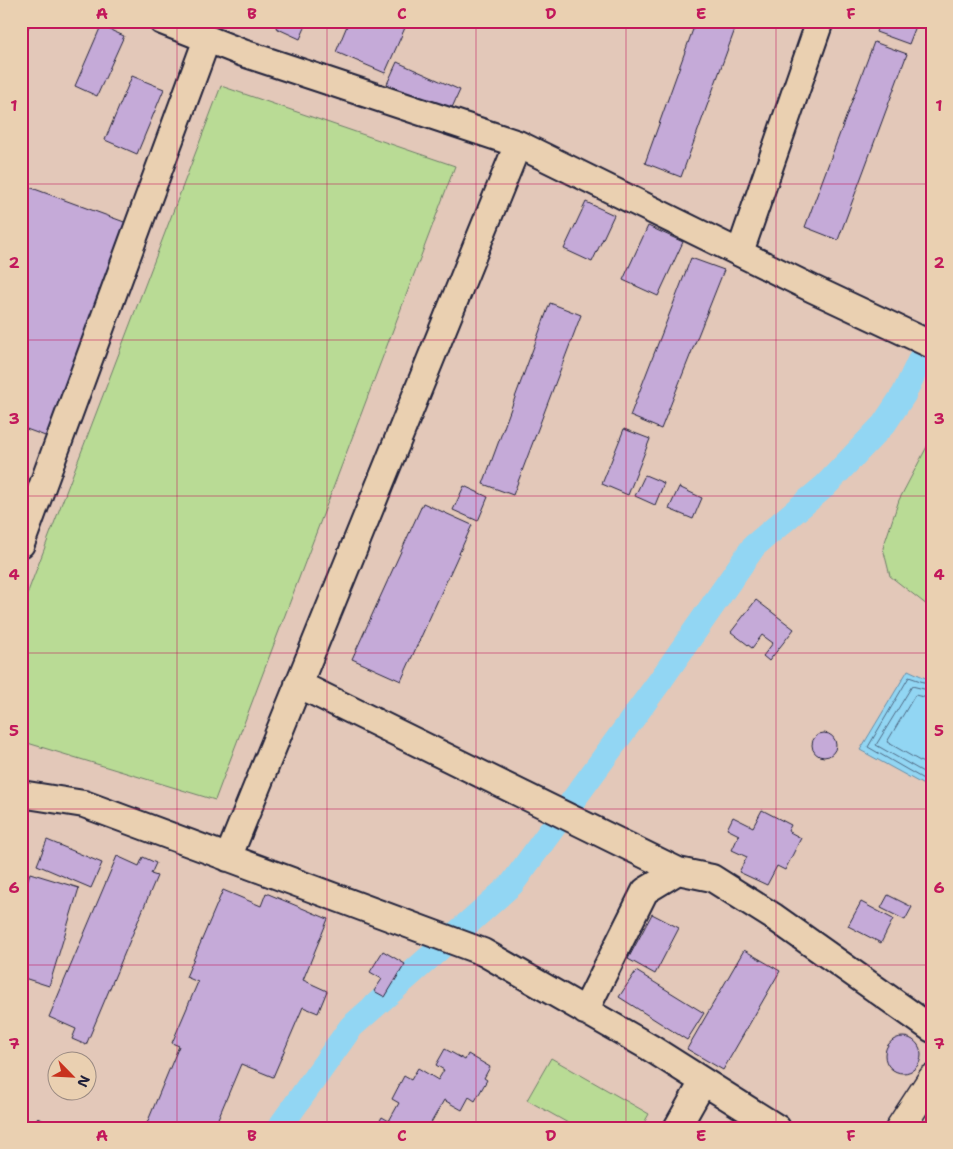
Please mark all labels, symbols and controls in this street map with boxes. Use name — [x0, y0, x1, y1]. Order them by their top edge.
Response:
text: A — [96, 3, 108, 24]
text: B — [247, 3, 257, 24]
text: C — [397, 3, 407, 24]
text: D — [545, 3, 557, 24]
text: E — [696, 3, 706, 24]
text: F — [846, 3, 856, 24]
text: 1 — [10, 95, 18, 116]
text: 1 — [935, 95, 943, 116]
text: 2 — [8, 252, 20, 273]
text: 2 — [933, 252, 945, 273]
text: 3 — [8, 408, 20, 429]
text: 3 — [933, 408, 945, 429]
text: 4 — [8, 564, 20, 585]
text: 4 — [933, 564, 945, 585]
text: 5 — [9, 720, 19, 741]
text: 5 — [934, 720, 944, 741]
text: 6 — [8, 877, 20, 898]
text: 6 — [933, 877, 945, 898]
text: 7 — [8, 1033, 20, 1054]
text: 7 — [933, 1033, 945, 1054]
north arrow — [48, 1052, 98, 1102]
text: N — [73, 1073, 94, 1090]
text: A — [96, 1125, 108, 1146]
text: B — [247, 1125, 257, 1146]
text: C — [397, 1125, 407, 1146]
text: D — [545, 1125, 557, 1146]
text: E — [696, 1125, 706, 1146]
text: F — [846, 1125, 856, 1146]

